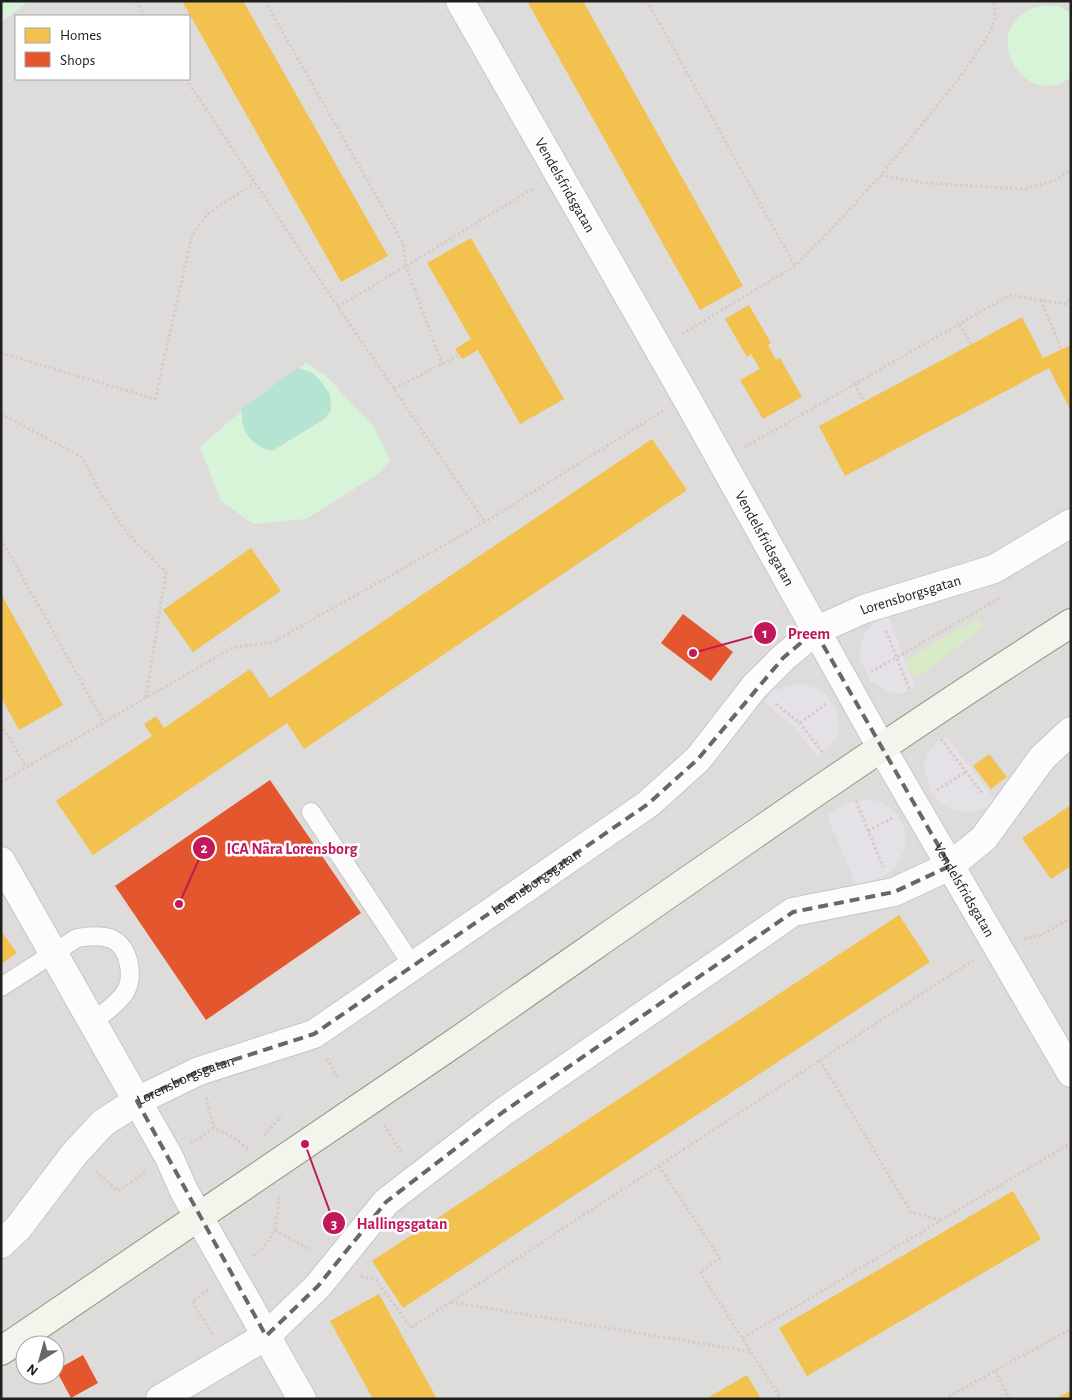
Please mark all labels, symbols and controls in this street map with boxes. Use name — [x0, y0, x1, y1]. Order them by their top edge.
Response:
legend — [15, 15, 190, 80]
text: Homes — [60, 28, 102, 43]
text: Shops — [60, 53, 95, 68]
street label: Vendelsfridsgatan — [532, 136, 597, 235]
street label: Vendelsfridsgatan — [732, 489, 797, 589]
street label: Lorensborgsgatan — [858, 573, 963, 618]
callout: Preem — [752, 618, 840, 649]
text: 1 — [762, 626, 768, 641]
text: Preem — [788, 626, 830, 642]
callout: ICA Nära Lorensborg — [192, 833, 368, 864]
street label: Vendelsfridsgatan — [931, 840, 997, 940]
text: 2 — [200, 841, 208, 856]
text: ICA Nära Lorensborg — [227, 841, 358, 857]
street label: Lorensborgsgatan — [489, 846, 583, 917]
street label: Lorensborgsgatan — [135, 1053, 236, 1108]
callout: Hallingsgatan — [322, 1208, 458, 1239]
text: Hallingsgatan — [357, 1216, 447, 1232]
text: 3 — [331, 1217, 337, 1232]
north arrow — [15, 1335, 65, 1385]
text: N — [25, 1361, 41, 1378]

